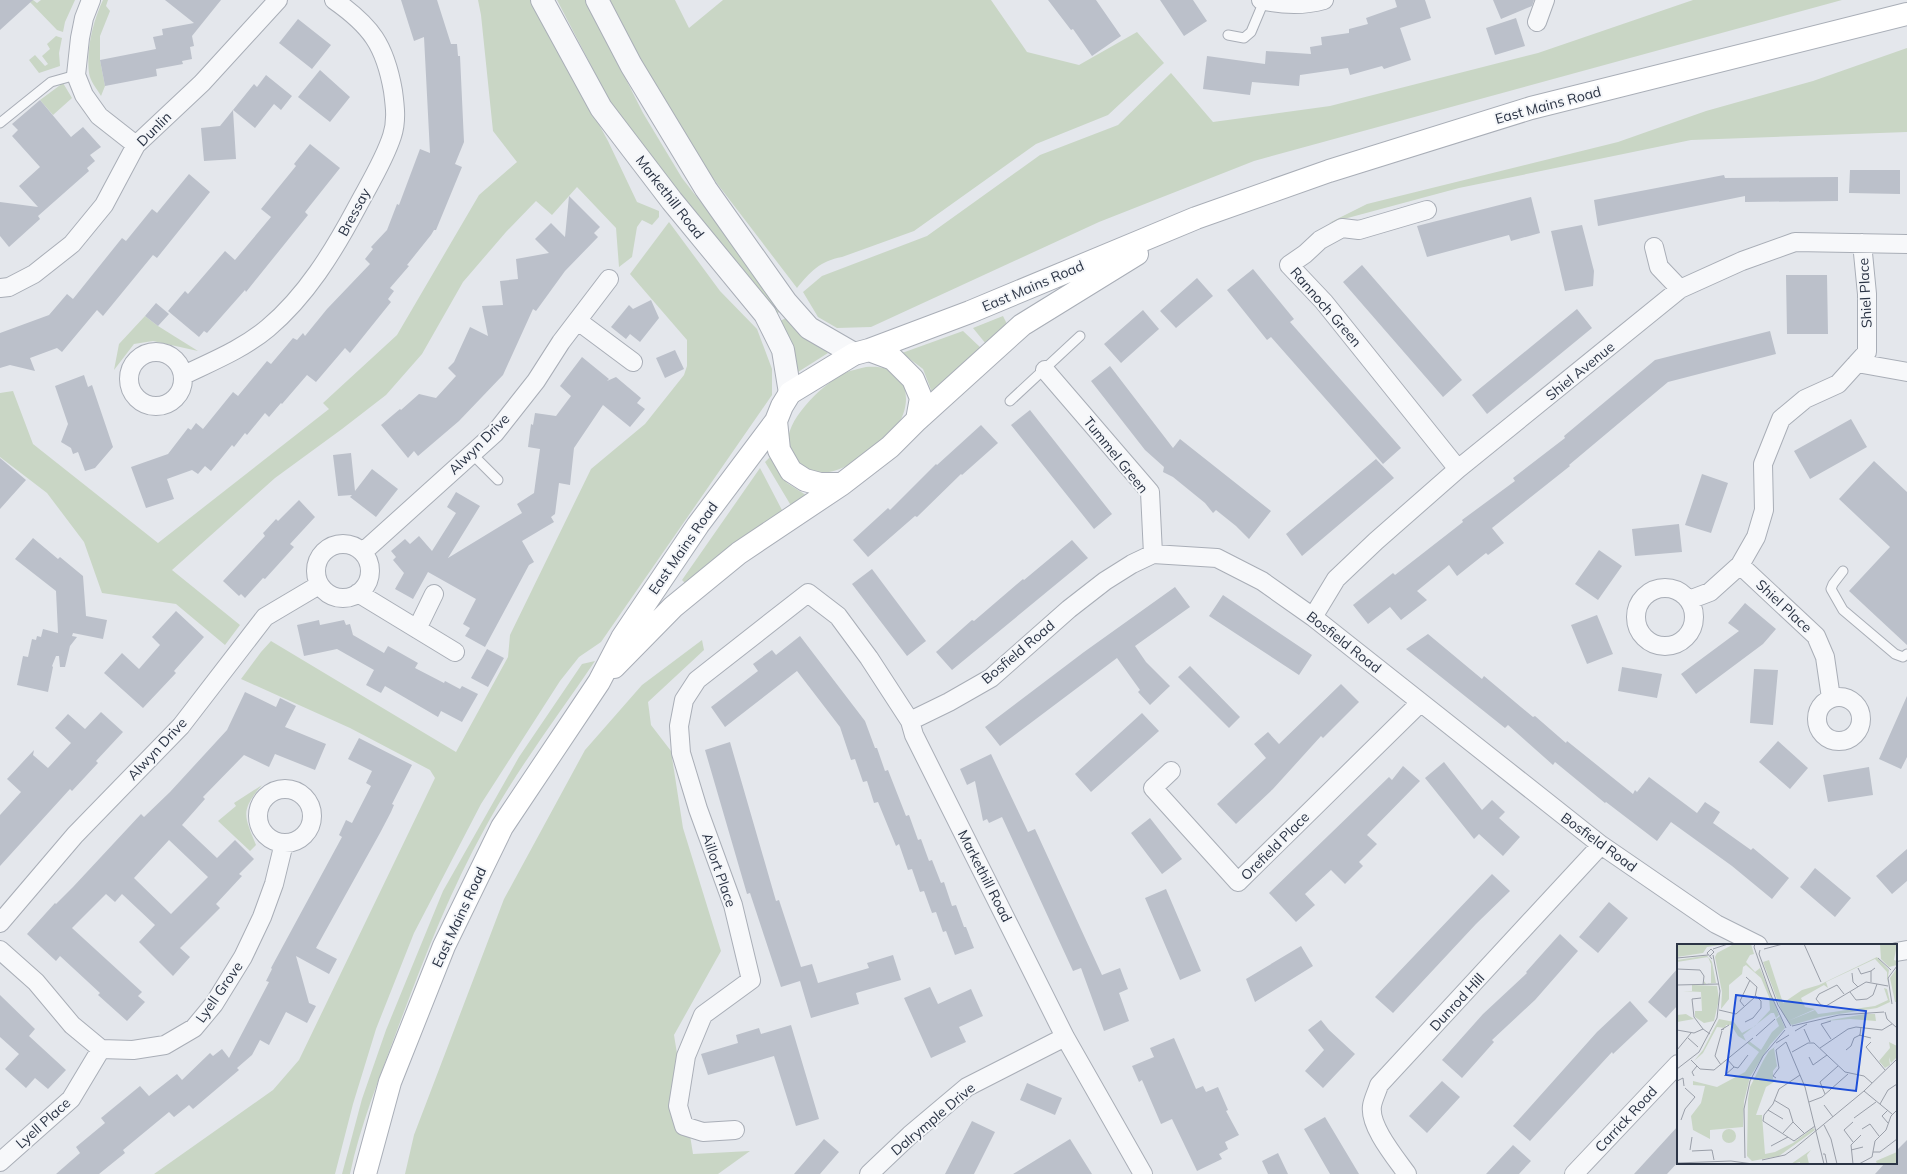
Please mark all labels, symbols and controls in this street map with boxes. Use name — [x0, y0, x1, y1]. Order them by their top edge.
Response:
street label: East Mains Road — [1493, 82, 1603, 128]
street label: Dunlin — [133, 108, 175, 150]
street label: Markethill Road — [632, 152, 708, 242]
street label: Bressay — [334, 184, 374, 239]
street label: East Mains Road — [979, 256, 1087, 316]
street label: Shiel Place — [1854, 258, 1876, 328]
street label: Rannoch Green — [1286, 263, 1366, 351]
street label: Shiel Avenue — [1542, 338, 1618, 404]
street label: Alwyn Drive — [445, 410, 513, 478]
street label: Tummel Green — [1080, 413, 1152, 497]
street label: East Mains Road — [644, 498, 722, 598]
street label: Shiel Place — [1752, 576, 1816, 636]
street label: Bosfield Road — [1303, 607, 1385, 677]
street label: Bosfield Road — [978, 616, 1058, 688]
street label: Alwyn Drive — [123, 714, 191, 784]
street label: Orefield Place — [1237, 808, 1313, 884]
street label: Bosfield Road — [1557, 808, 1641, 876]
street label: Markethill Road — [954, 827, 1016, 925]
street label: Aillort Place — [698, 830, 740, 910]
street label: East Mains Road — [428, 864, 490, 970]
inset map — [1677, 944, 1897, 1164]
street label: Lyell Grove — [191, 958, 247, 1026]
street label: Dunrod Hill — [1426, 969, 1488, 1035]
street label: Dalrymple Drive — [887, 1079, 979, 1159]
street label: Carrick Road — [1591, 1082, 1661, 1156]
street label: Lyell Place — [12, 1094, 74, 1152]

